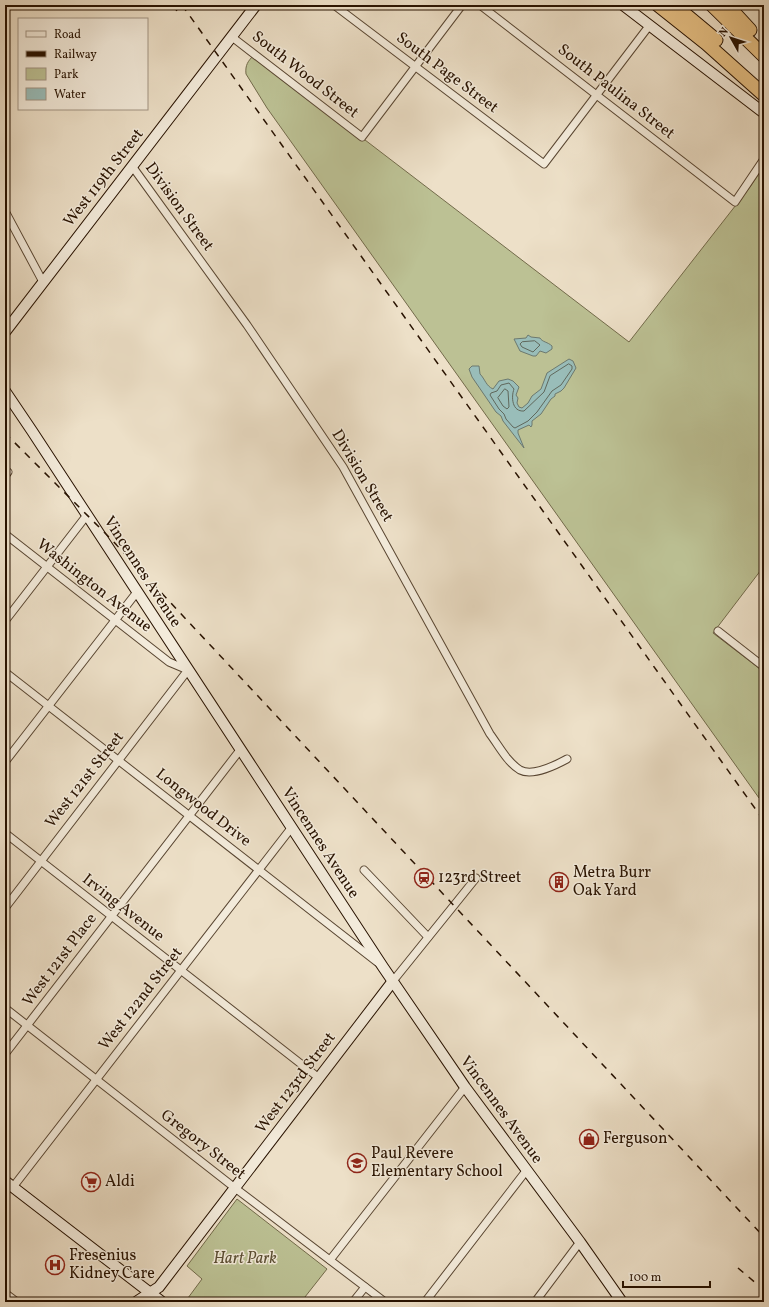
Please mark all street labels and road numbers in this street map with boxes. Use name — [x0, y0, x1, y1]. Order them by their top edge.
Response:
street label: South Wood Street — [247, 26, 363, 124]
street label: South Page Street — [391, 27, 503, 119]
street label: South Paulina Street — [553, 39, 680, 145]
street label: West 119th Street — [59, 124, 150, 232]
street label: Division Street — [139, 158, 219, 256]
street label: Division Street — [326, 425, 399, 527]
street label: Vincennes Avenue — [98, 512, 186, 632]
street label: Washington Avenue — [32, 534, 156, 638]
street label: West 121st Street — [40, 727, 130, 833]
street label: Longwood Drive — [151, 764, 255, 852]
street label: Vincennes Avenue — [276, 783, 364, 903]
street label: Irving Avenue — [77, 869, 169, 947]
street label: West 121st Place — [18, 909, 102, 1011]
street label: West 122nd Street — [94, 943, 188, 1055]
street label: West 123rd Street — [251, 1028, 342, 1138]
street label: Vincennes Avenue — [454, 1052, 548, 1168]
street label: Gregory Street — [156, 1105, 251, 1186]

